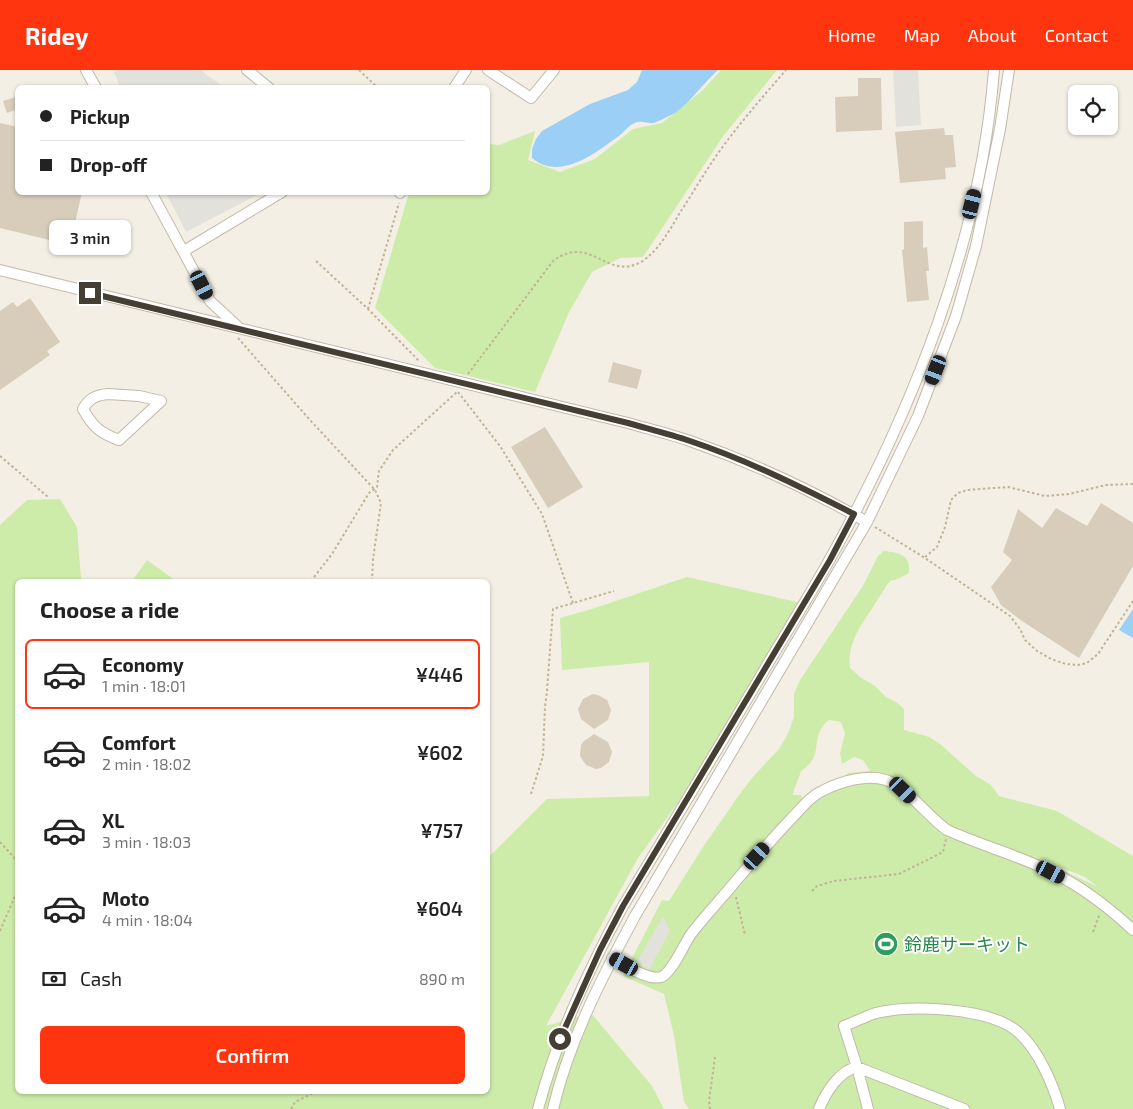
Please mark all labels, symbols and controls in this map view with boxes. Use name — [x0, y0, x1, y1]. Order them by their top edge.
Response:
text: Ridey — [25, 21, 88, 50]
text: Home — [828, 24, 876, 46]
text: Map — [904, 24, 940, 46]
text: About — [968, 24, 1017, 46]
text: Contact — [1045, 24, 1108, 46]
map controls — [1068, 85, 1118, 135]
button: locate — [1068, 85, 1118, 135]
text: Pickup — [70, 105, 130, 128]
text: Drop-off — [70, 153, 147, 176]
car — [961, 188, 982, 220]
callout: 3 min — [49, 220, 131, 256]
text: 3 min — [70, 228, 110, 247]
car — [188, 268, 215, 302]
route end — [79, 282, 101, 304]
car — [923, 353, 948, 387]
text: Choose a ride — [40, 596, 179, 622]
icon: car — [42, 652, 87, 697]
text: Economy — [102, 653, 184, 676]
text: ¥446 — [416, 663, 463, 686]
text: 1 min · 18:01 — [102, 676, 186, 695]
icon: car — [42, 730, 87, 775]
text: Comfort — [102, 731, 176, 754]
text: ¥602 — [417, 741, 463, 764]
text: 2 min · 18:02 — [102, 754, 191, 773]
car — [886, 774, 919, 806]
icon: car — [42, 808, 87, 853]
text: XL — [102, 809, 124, 832]
text: ¥757 — [421, 819, 463, 842]
text: 3 min · 18:03 — [102, 832, 191, 851]
car — [741, 840, 772, 872]
car — [1034, 859, 1067, 885]
icon: car — [42, 886, 87, 931]
text: Moto — [102, 887, 150, 910]
text: ¥604 — [416, 897, 463, 920]
text: 4 min · 18:04 — [102, 910, 193, 929]
sports icon: 鈴鹿サーキット — [873, 931, 899, 957]
place label: 鈴鹿サーキット — [904, 933, 1030, 955]
car — [607, 950, 640, 978]
icon: cash — [40, 965, 68, 993]
text: Cash — [80, 967, 122, 990]
text: 890 m — [419, 969, 465, 988]
button: Confirm — [40, 1026, 465, 1084]
route start — [549, 1028, 571, 1050]

